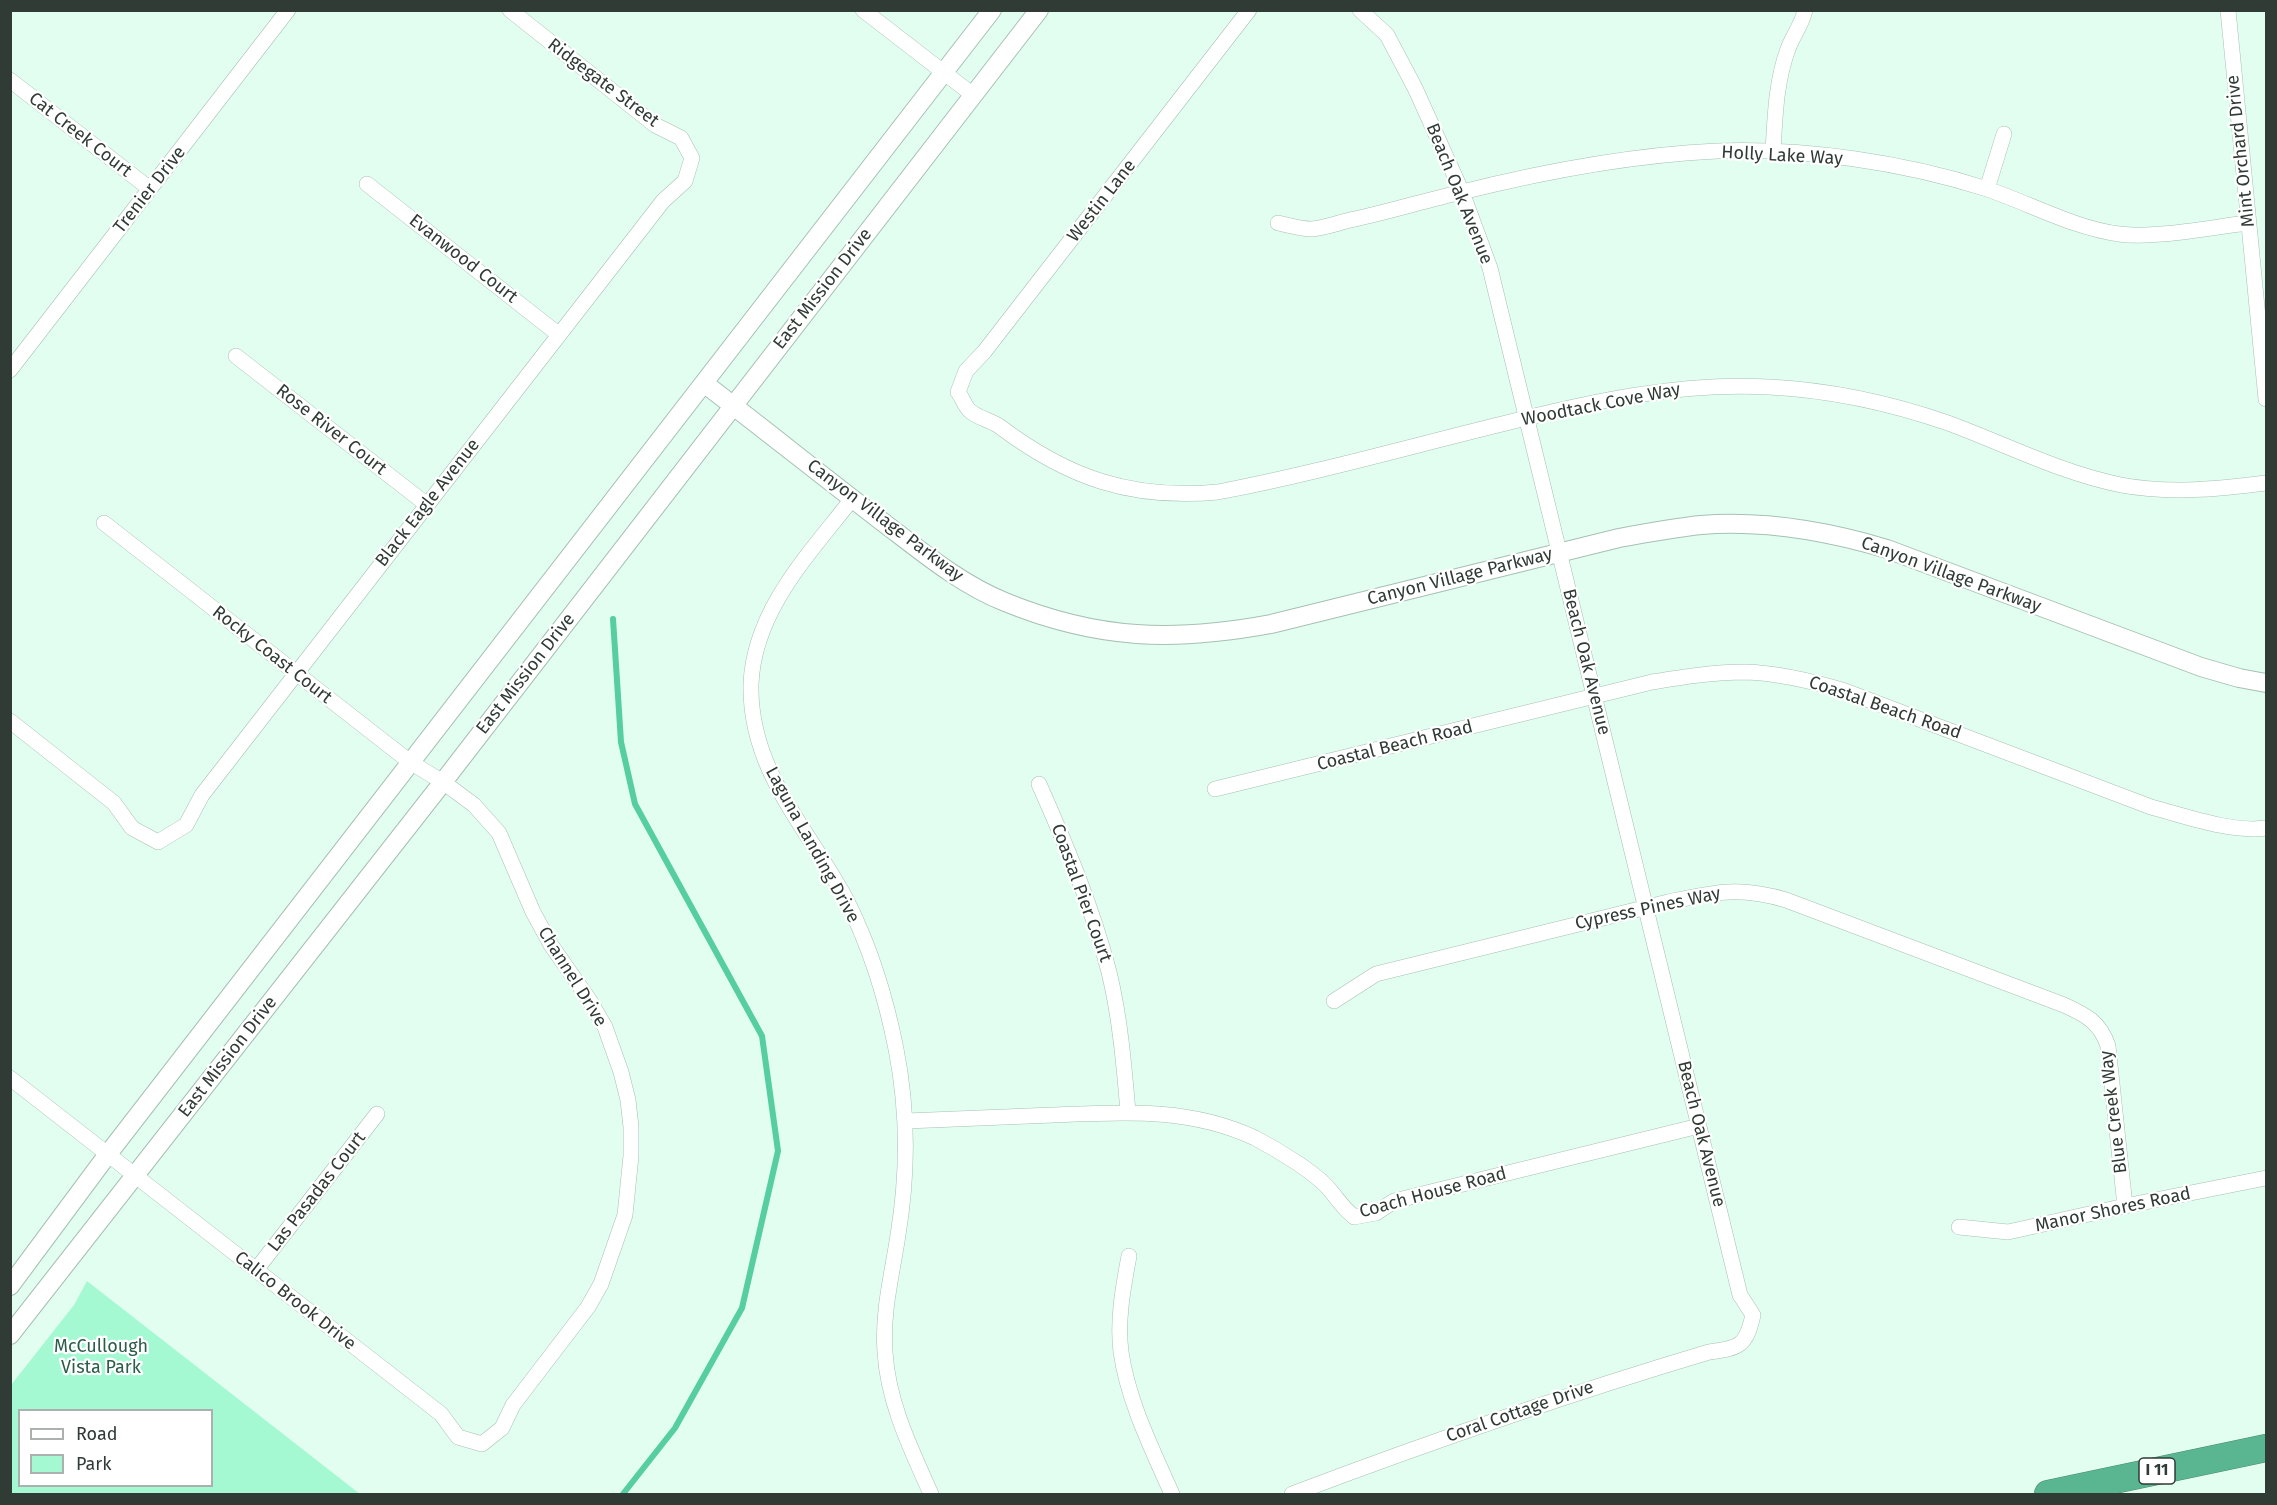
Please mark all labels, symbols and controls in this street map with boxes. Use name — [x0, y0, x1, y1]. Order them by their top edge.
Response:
street label: Ridgegate Street — [543, 34, 663, 132]
street label: Mint Orchard Drive — [2222, 74, 2260, 228]
street label: Cat Creek Court — [24, 88, 136, 182]
street label: Beach Oak Avenue — [1421, 120, 1497, 268]
street label: Trenier Drive — [109, 142, 191, 238]
street label: Holly Lake Way — [1721, 142, 1843, 170]
street label: Westin Lane — [1063, 155, 1141, 247]
street label: Evanwood Court — [404, 210, 522, 308]
street label: East Mission Drive — [769, 224, 877, 354]
street label: Woodtack Cove Way — [1520, 379, 1682, 431]
street label: Rose River Court — [271, 380, 391, 480]
street label: Black Eagle Avenue — [371, 435, 485, 571]
street label: Canyon Village Parkway — [803, 455, 967, 587]
street label: Canyon Village Parkway — [1858, 532, 2044, 618]
street label: Canyon Village Parkway — [1365, 544, 1555, 610]
street label: Beach Oak Avenue — [1557, 587, 1615, 737]
street label: Rocky Coast Court — [208, 602, 336, 708]
street label: East Mission Drive — [472, 609, 580, 739]
street label: Coastal Beach Road — [1806, 672, 1964, 744]
street label: Coastal Beach Road — [1315, 716, 1475, 776]
street label: Laguna Landing Drive — [760, 763, 864, 927]
street label: Coastal Pier Court — [1046, 821, 1116, 965]
street label: Cypress Pines Way — [1573, 883, 1723, 935]
street label: Channel Drive — [533, 923, 611, 1031]
street label: East Mission Drive — [174, 992, 282, 1122]
street label: Blue Creek Way — [2096, 1049, 2132, 1175]
street label: Beach Oak Avenue — [1672, 1059, 1730, 1209]
street label: Las Pasadas Court — [263, 1128, 371, 1256]
street label: Coach House Road — [1357, 1163, 1509, 1223]
street label: Manor Shores Road — [2033, 1183, 2193, 1237]
street label: Calico Brook Drive — [230, 1247, 360, 1355]
park label: McCullough Vista Park — [54, 1336, 148, 1378]
street label: Coral Cottage Drive — [1443, 1377, 1597, 1447]
legend — [18, 1409, 213, 1487]
text: Road — [76, 1423, 118, 1445]
text: Park — [76, 1453, 111, 1475]
road number: I 11 — [2139, 1458, 2175, 1484]

